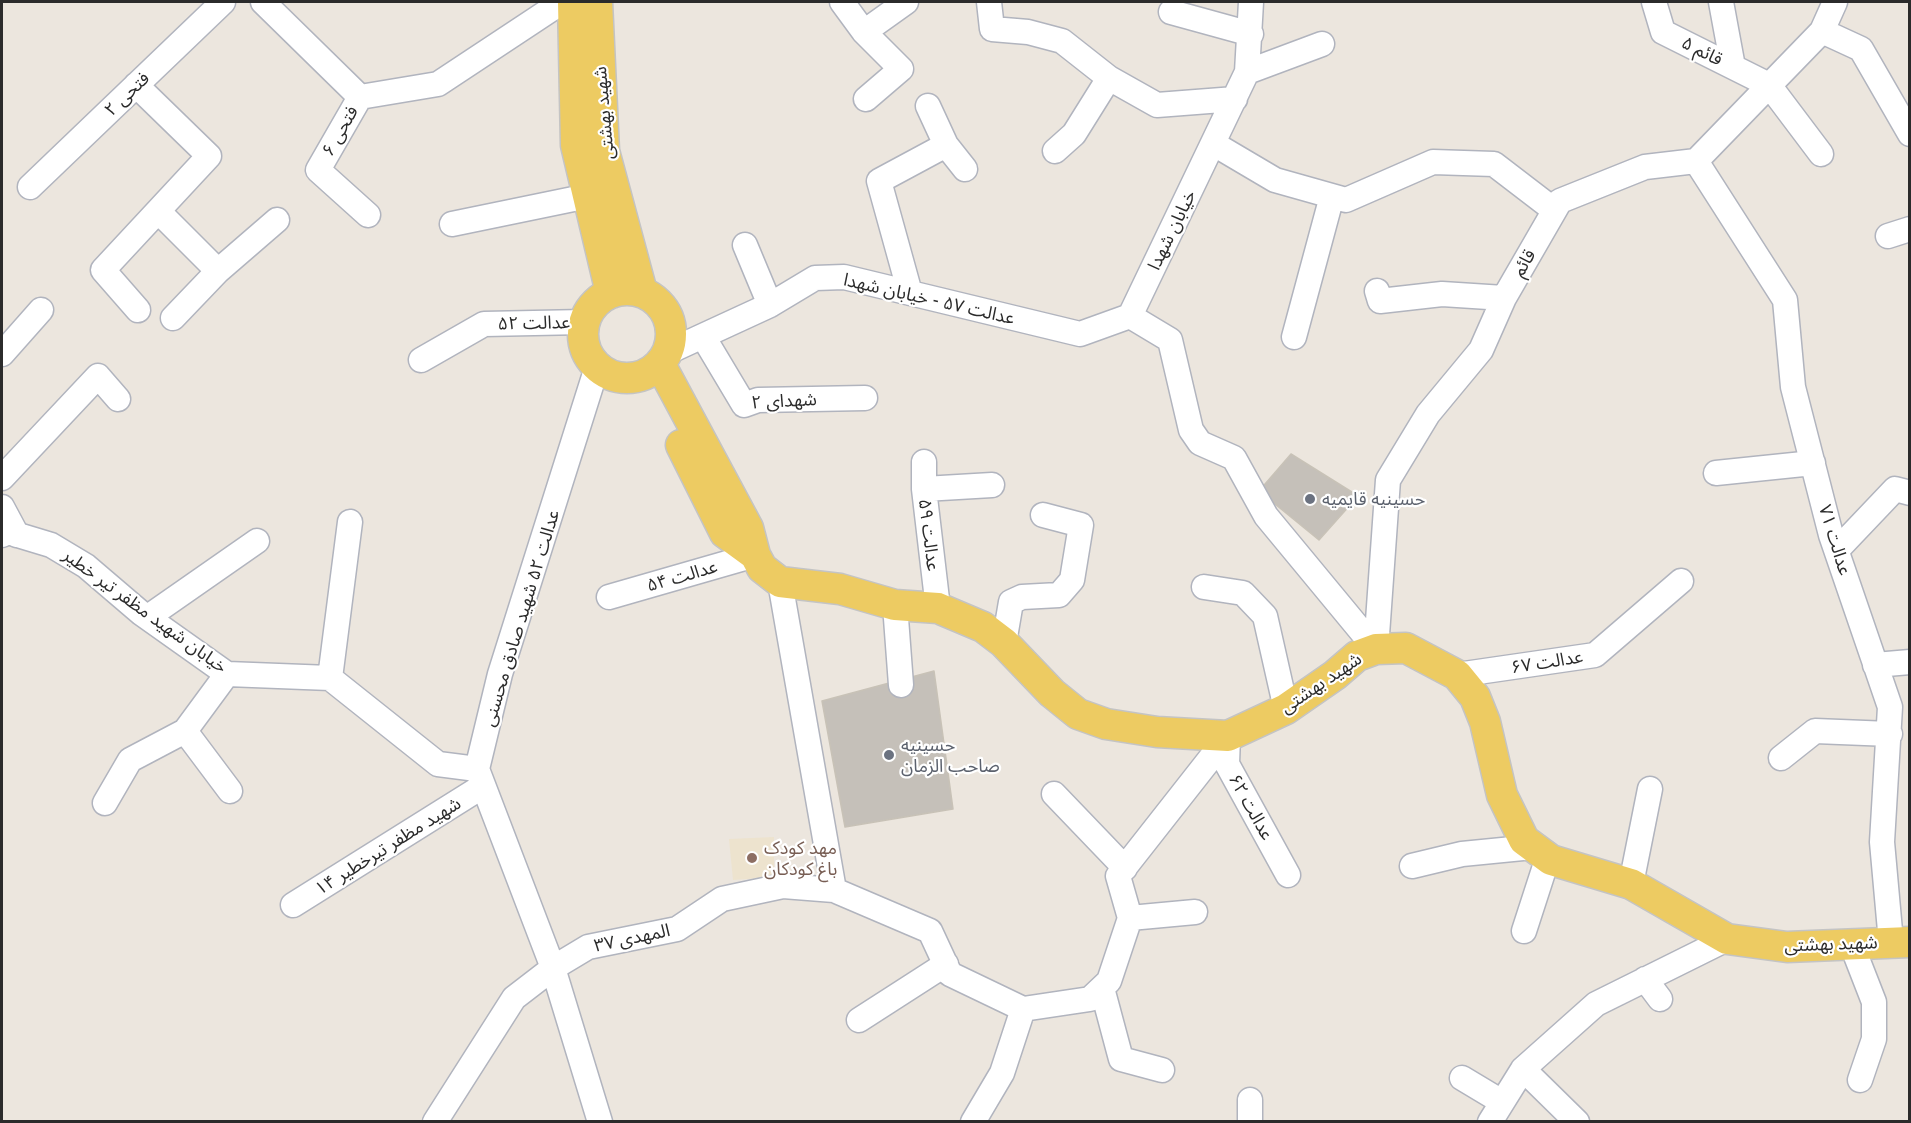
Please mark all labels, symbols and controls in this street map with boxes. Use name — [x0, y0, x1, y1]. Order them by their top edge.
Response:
street label: قائم ۵ — [1678, 32, 1726, 70]
street label: شهید بهشتی — [589, 66, 619, 160]
street label: فتحی ۲ — [100, 67, 154, 121]
street label: فتحی ۶ — [317, 102, 363, 160]
street label: خیابان شهدا — [1143, 186, 1201, 274]
street label: قائم — [1508, 245, 1540, 281]
street label: عدالت ۵۷ - خیابان شهدا — [841, 269, 1017, 329]
street label: عدالت ۵۲ — [498, 312, 570, 334]
street label: شهدای ۲ — [751, 388, 817, 414]
place label: حسینیه قایمیه — [1322, 488, 1425, 510]
marker: حسینیه قایمیه — [1303, 492, 1317, 506]
street label: عدالت ۵۹ — [914, 498, 944, 572]
street label: عدالت ۷۱ — [1814, 502, 1856, 578]
street label: عدالت ۵۲ شهید صادق محسنی — [478, 507, 564, 729]
street label: خیابان شهید مظفر تیر خطیر — [59, 544, 231, 678]
street label: عدالت ۵۴ — [644, 556, 720, 596]
street label: عدالت ۶۷ — [1510, 646, 1584, 678]
street label: شهید بهشتی — [1276, 648, 1366, 718]
place label: حسینیه صاحب الزمان — [901, 734, 1000, 777]
marker: حسینیه صاحب الزمان — [882, 748, 896, 762]
street label: عدالت ۶۲ — [1224, 770, 1278, 844]
street label: شهید مظفر تیرخطیر ۱۴ — [311, 792, 465, 900]
place label: مهد کودک باغ کودکان — [764, 837, 837, 880]
marker: مهد کودک باغ کودکان — [745, 851, 759, 865]
street label: المهدی ۳۷ — [592, 919, 672, 957]
street label: شهید بهشتی — [1784, 932, 1878, 956]

